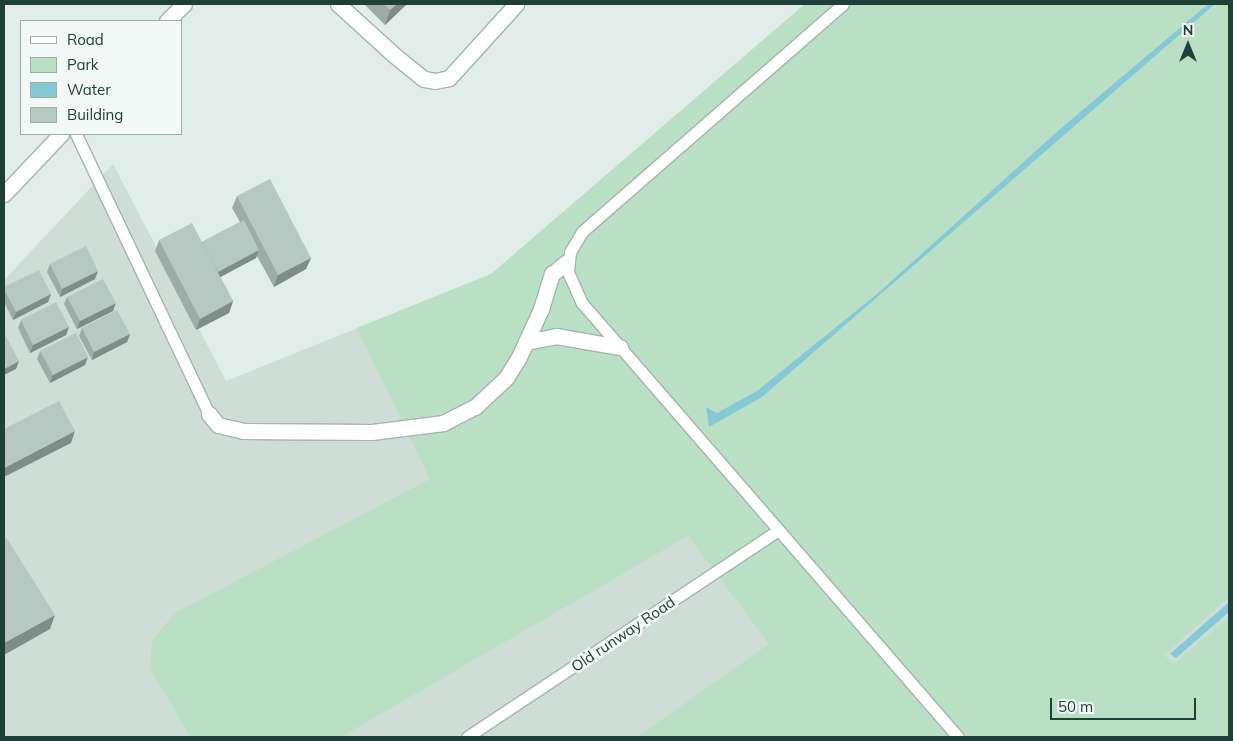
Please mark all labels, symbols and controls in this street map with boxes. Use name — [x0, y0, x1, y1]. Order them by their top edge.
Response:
legend — [20, 20, 182, 135]
north arrow — [1163, 20, 1213, 70]
text: N — [1183, 21, 1193, 39]
text: Road — [67, 30, 104, 49]
text: Park — [67, 55, 99, 74]
text: Water — [67, 80, 111, 99]
text: Building — [67, 105, 123, 124]
street label: Old runway Road — [568, 593, 678, 675]
scale bar — [1053, 688, 1199, 720]
text: 50 m — [1058, 697, 1093, 716]

